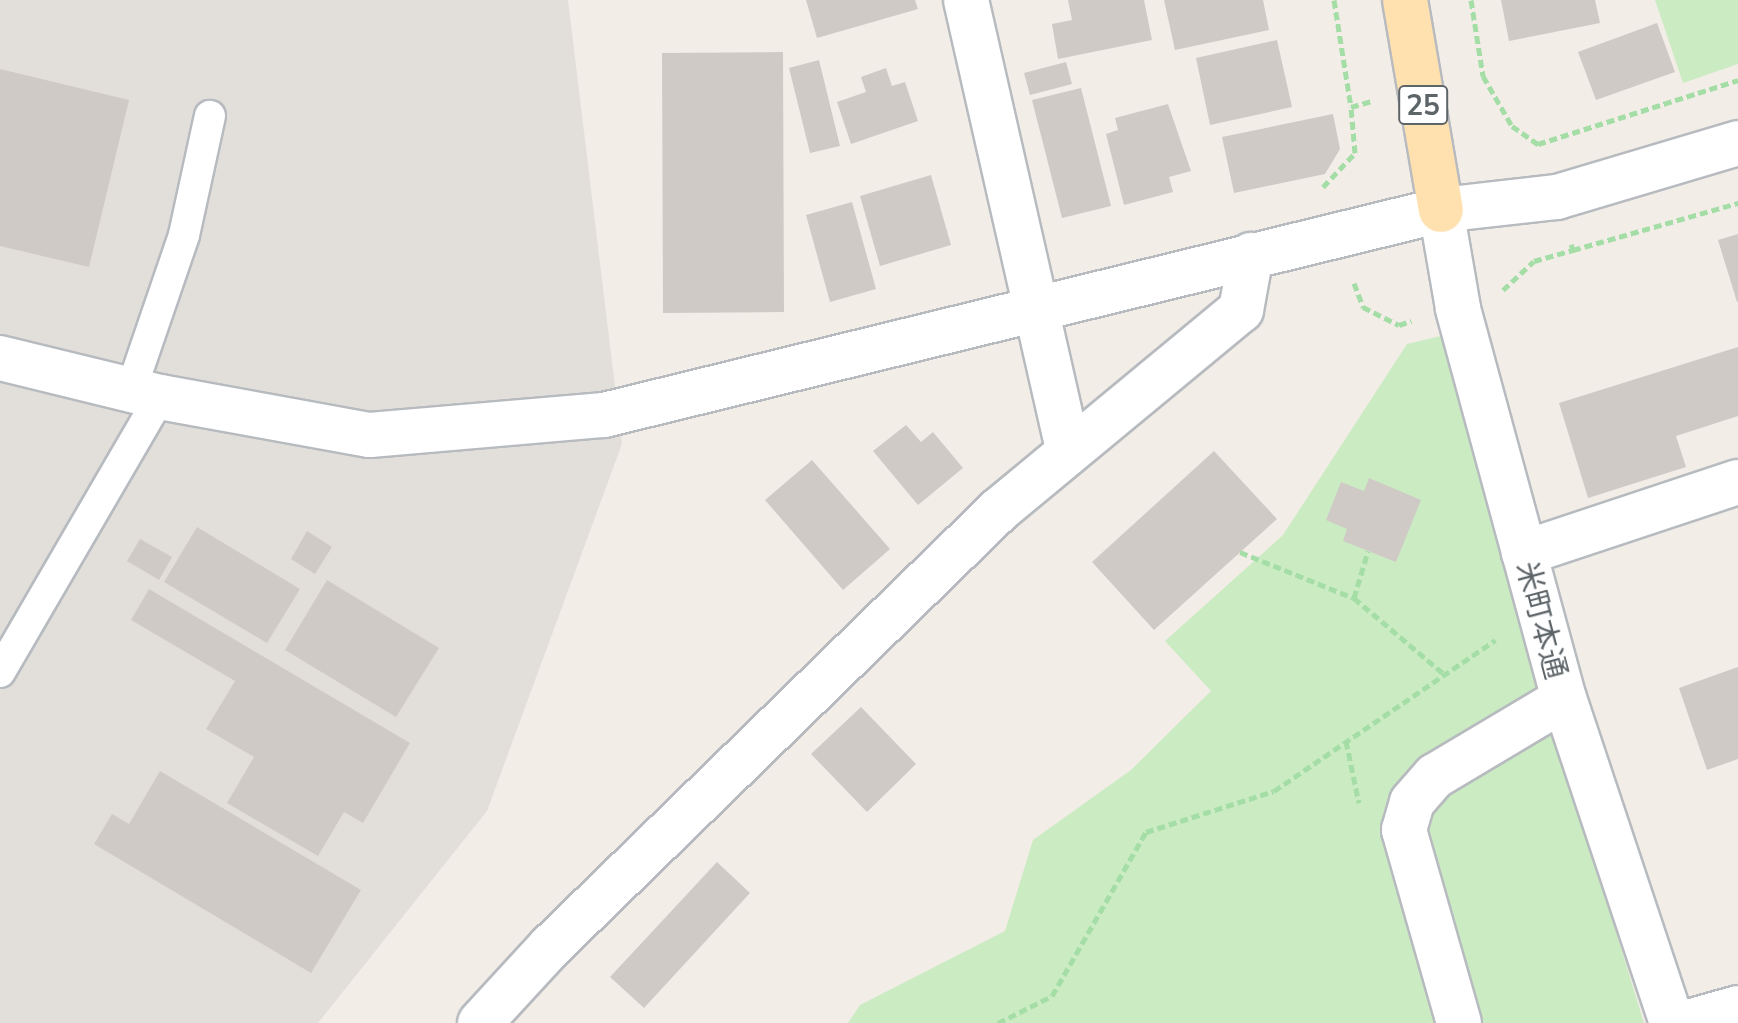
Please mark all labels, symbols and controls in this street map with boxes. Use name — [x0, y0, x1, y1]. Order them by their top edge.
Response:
road number: 25 — [1397, 81, 1449, 129]
street label: 米町本通 — [1509, 557, 1575, 683]

